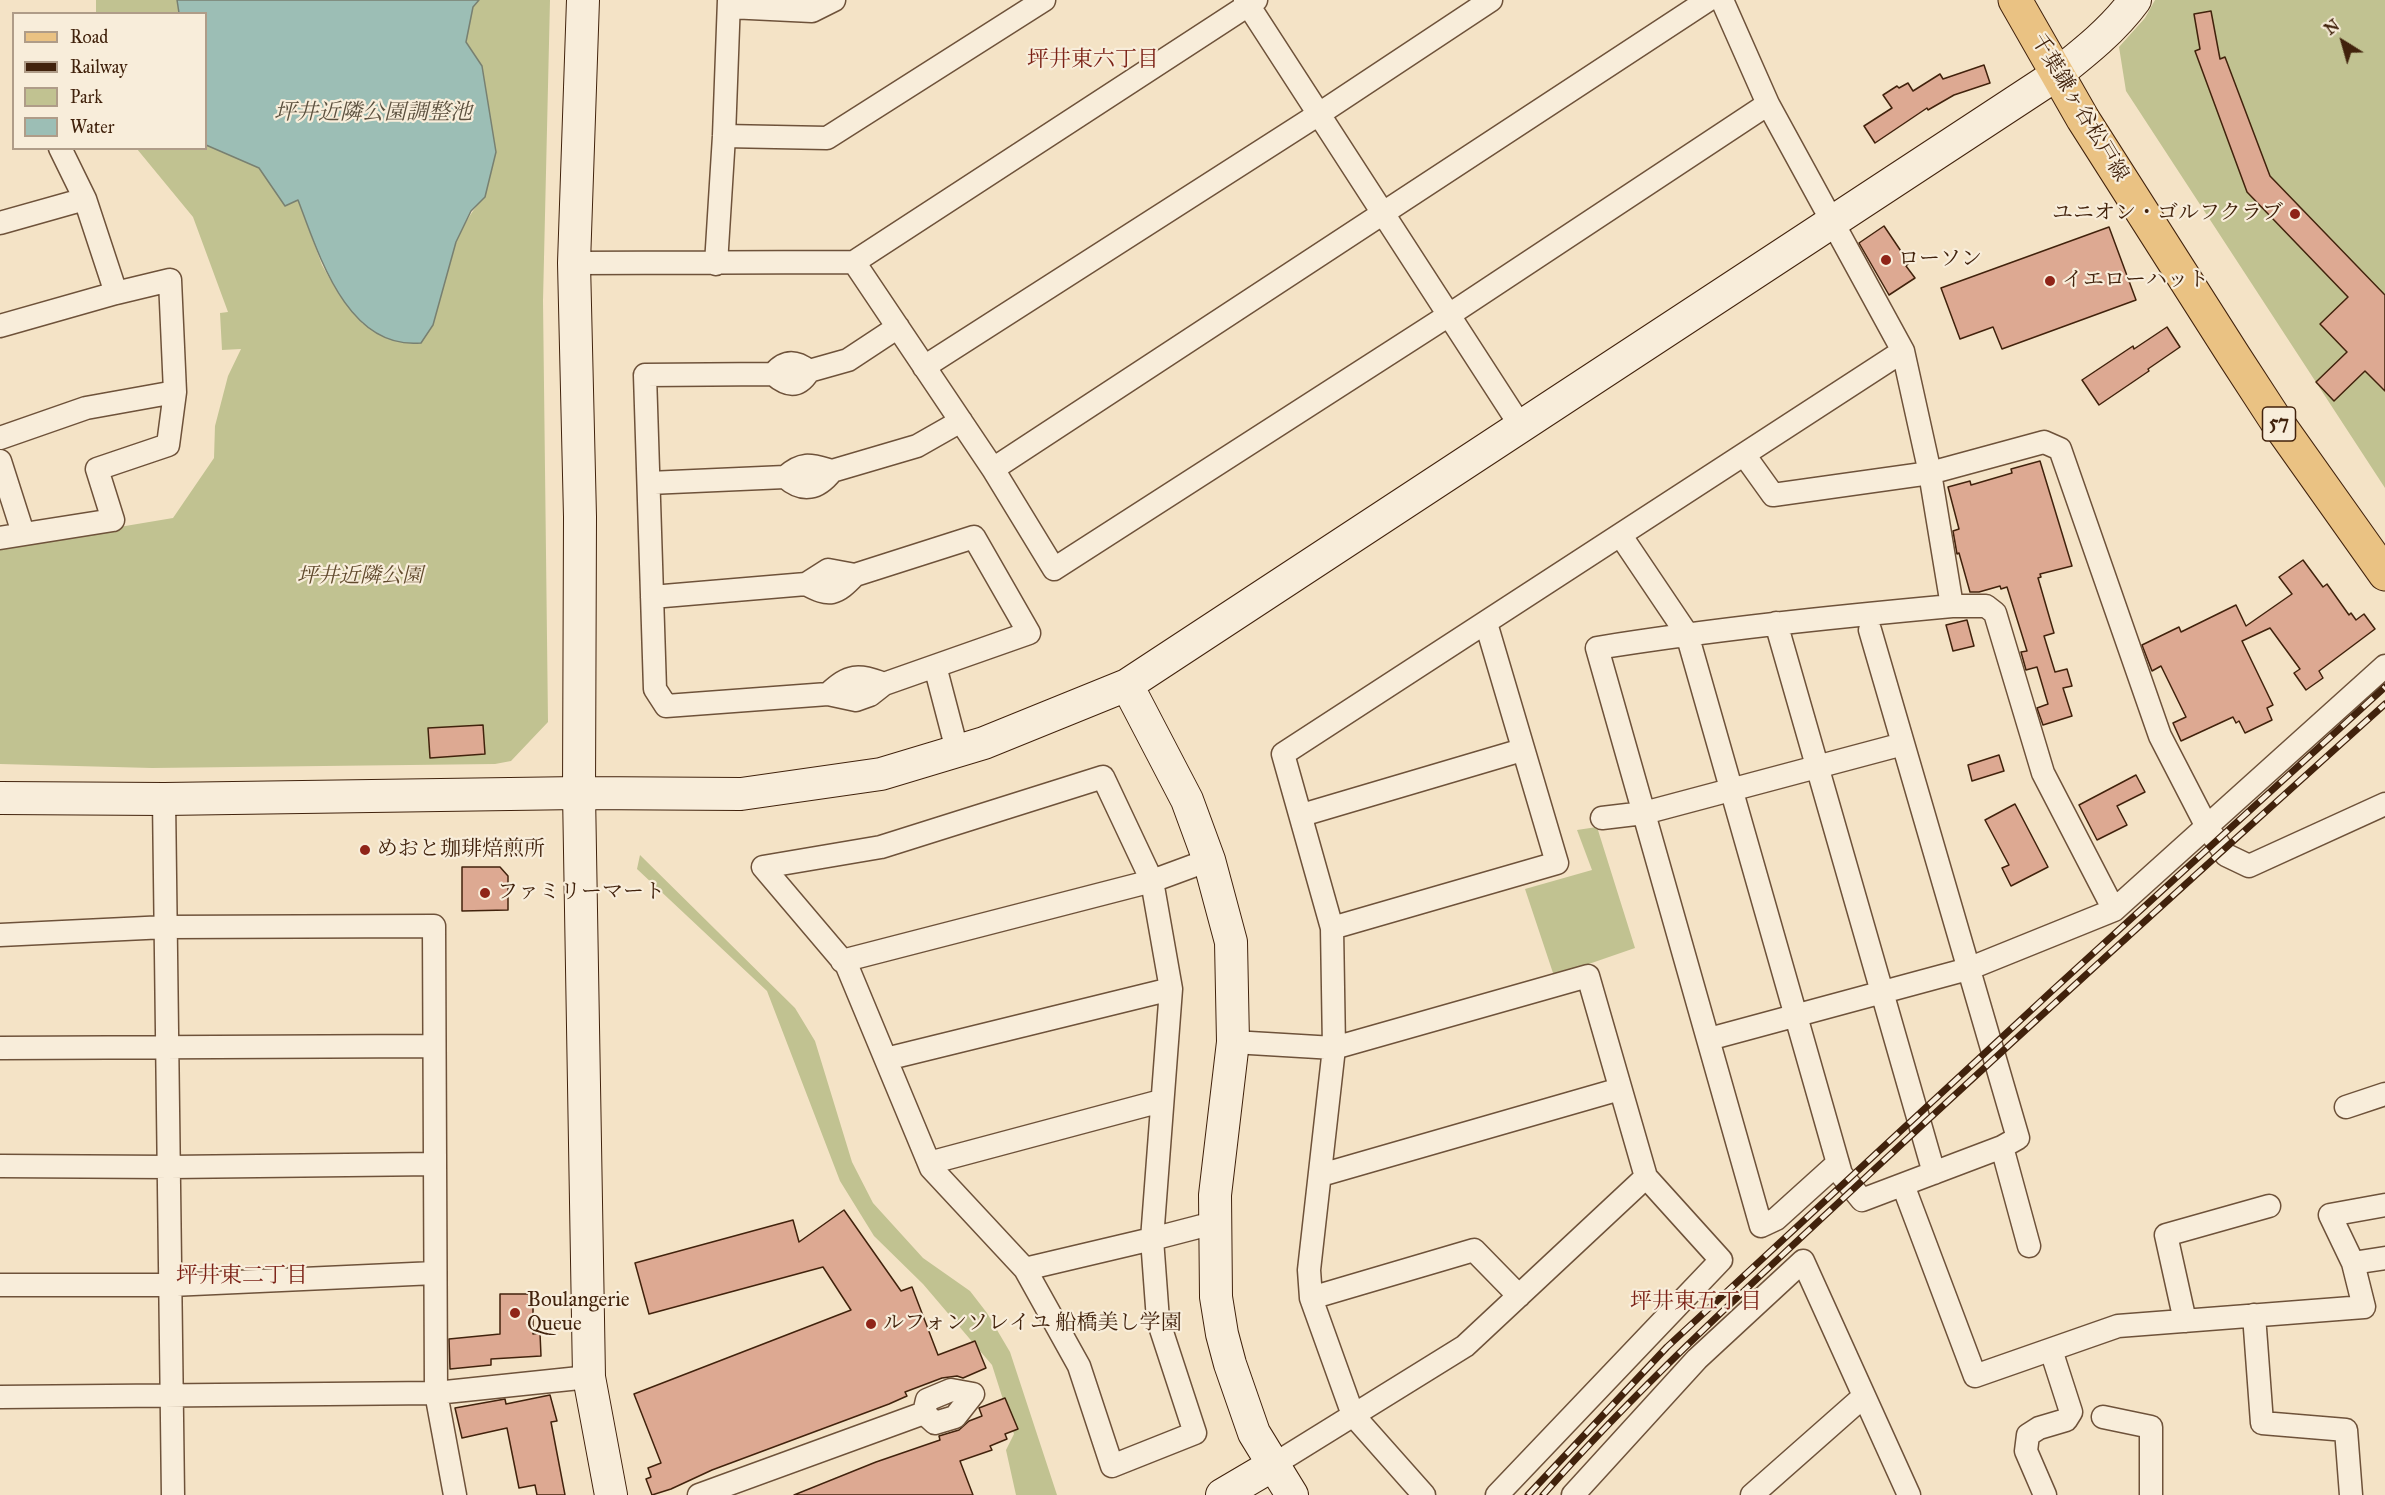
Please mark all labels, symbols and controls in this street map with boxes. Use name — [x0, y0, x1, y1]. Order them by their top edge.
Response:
legend — [12, 12, 207, 150]
north arrow — [2313, 12, 2373, 72]
text: N — [2321, 16, 2343, 39]
text: Road — [70, 26, 108, 48]
street label: 千葉鎌ヶ谷松戸線 — [2025, 30, 2133, 186]
district label: 坪井東六丁目 — [1027, 48, 1159, 74]
text: Railway — [70, 56, 127, 78]
text: Park — [70, 86, 103, 108]
water label: 坪井近隣公園調整池 — [274, 101, 472, 127]
text: Water — [70, 116, 114, 138]
place label: ユニオン・ゴルフクラブ — [2052, 201, 2283, 227]
marker: ユニオン・ゴルフクラブ — [2288, 207, 2302, 221]
place label: ローソン — [1898, 247, 1982, 273]
marker: ローソン — [1879, 253, 1893, 267]
place label: イエローハット — [2062, 268, 2209, 294]
marker: イエローハット — [2043, 274, 2057, 288]
road number: 57 — [2262, 407, 2296, 441]
park label: 坪井近隣公園 — [297, 564, 423, 590]
place label: めおと珈琲焙煎所 — [377, 837, 545, 863]
marker: めおと珈琲焙煎所 — [358, 843, 372, 857]
place label: ファミリーマート — [497, 880, 665, 906]
marker: ファミリーマート — [478, 886, 492, 900]
district label: 坪井東二丁目 — [176, 1264, 308, 1290]
place label: Boulangerie Queue — [527, 1288, 630, 1338]
district label: 坪井東五丁目 — [1630, 1290, 1762, 1316]
marker: Boulangerie Queue — [508, 1306, 522, 1320]
place label: ルフォンソレイユ 船橋美し学園 — [883, 1311, 1182, 1337]
marker: ルフォンソレイユ 船橋美し学園 — [864, 1317, 878, 1331]

